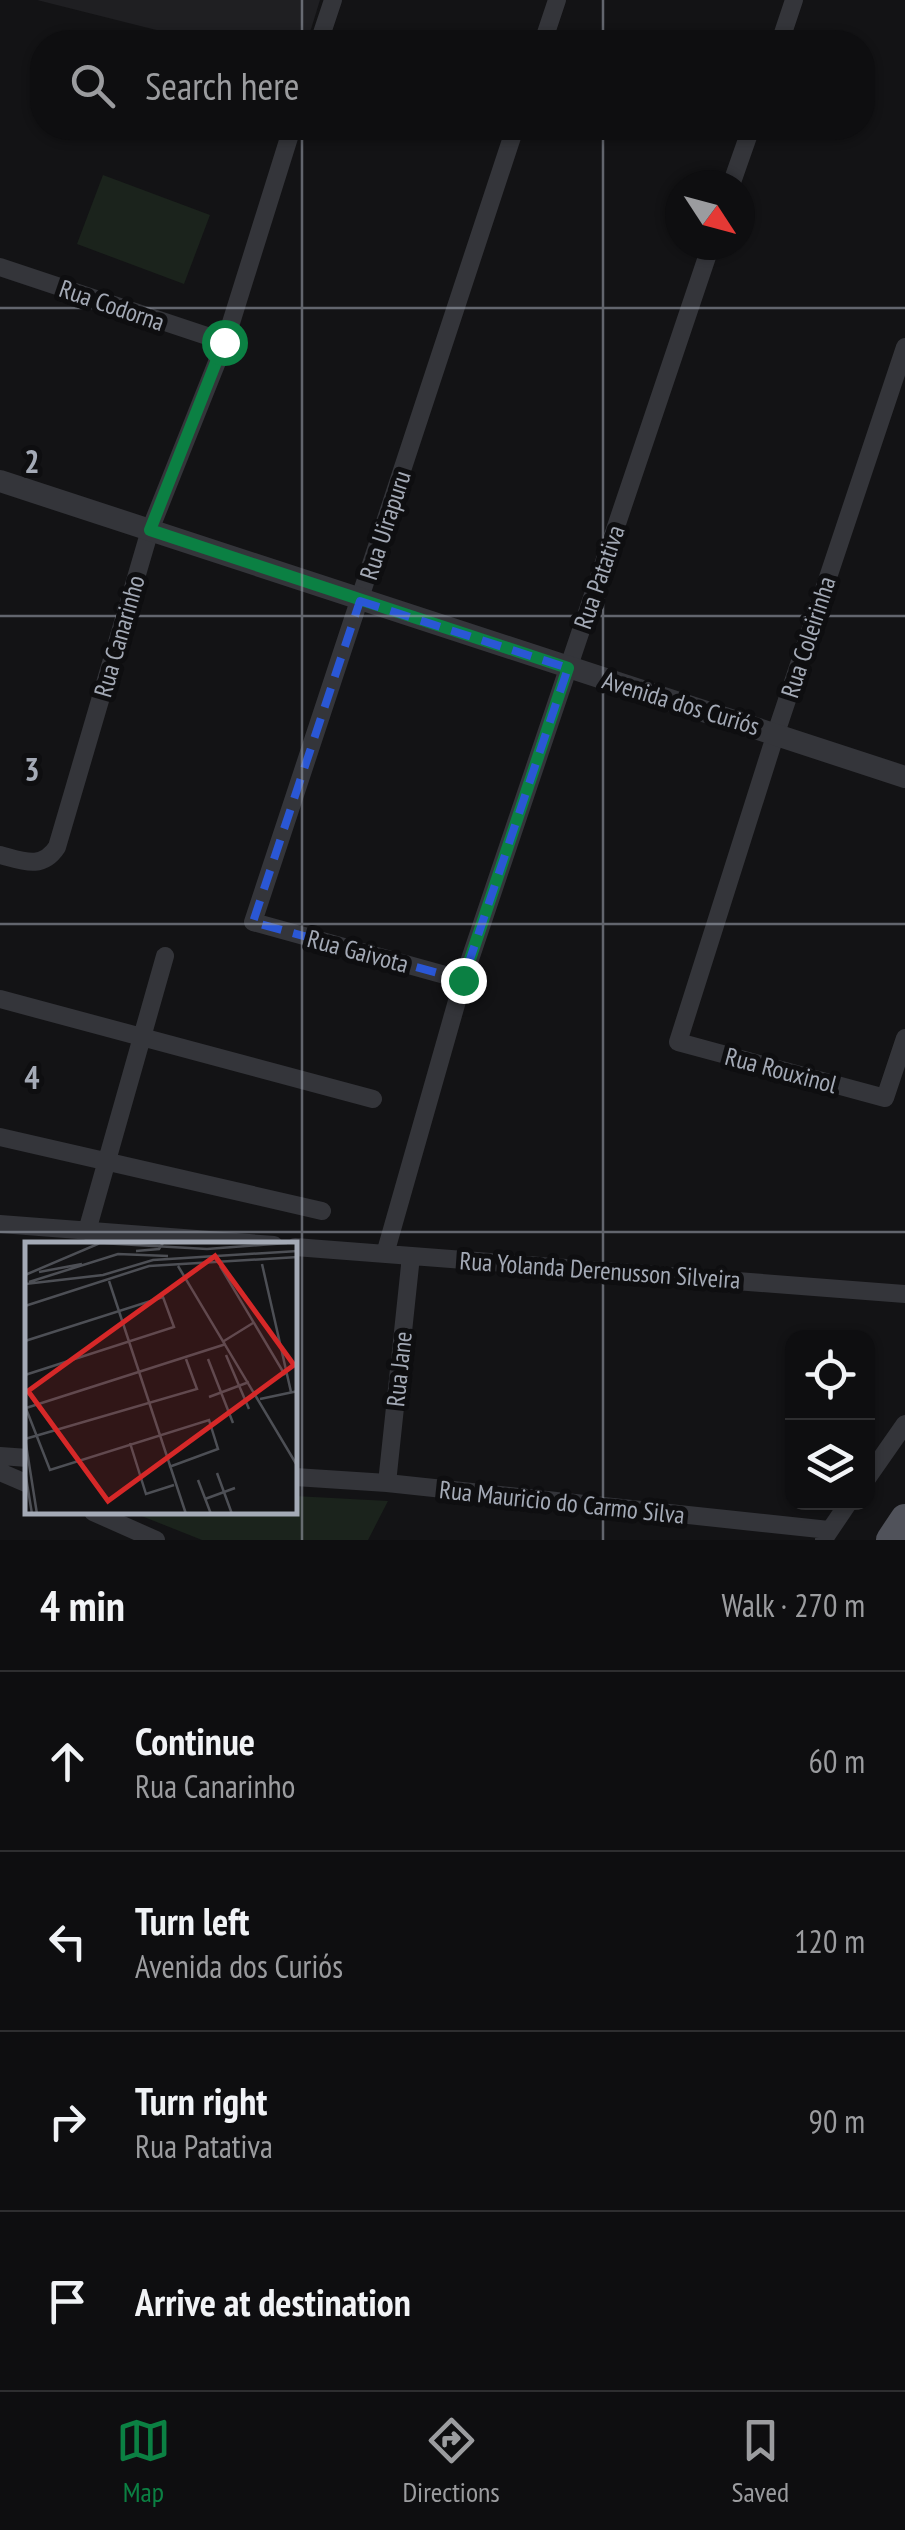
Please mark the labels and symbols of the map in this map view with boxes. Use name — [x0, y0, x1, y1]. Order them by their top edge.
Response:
north arrow — [665, 170, 755, 260]
street label: Rua Codorna — [55, 272, 169, 338]
route start — [202, 320, 248, 366]
text: 2 — [24, 440, 40, 482]
street label: Rua Uirapuru — [352, 466, 418, 584]
street label: Rua Patativa — [566, 521, 632, 633]
street label: Rua Canarinho — [86, 571, 152, 701]
street label: Rua Coleirinha — [773, 572, 843, 702]
street label: Avenida dos Curiós — [599, 664, 763, 742]
text: 3 — [24, 748, 40, 790]
street label: Rua Gaivota — [304, 922, 412, 980]
route end — [441, 958, 487, 1004]
street label: Rua Rouxinol — [722, 1040, 840, 1100]
text: 4 — [24, 1056, 40, 1098]
inset map — [25, 1242, 298, 1515]
street label: Rua Yolanda Derenusson Silveira — [458, 1244, 742, 1296]
street label: Rua Jane — [379, 1330, 419, 1408]
street label: Rua Mauricio do Carmo Silva — [438, 1473, 686, 1531]

